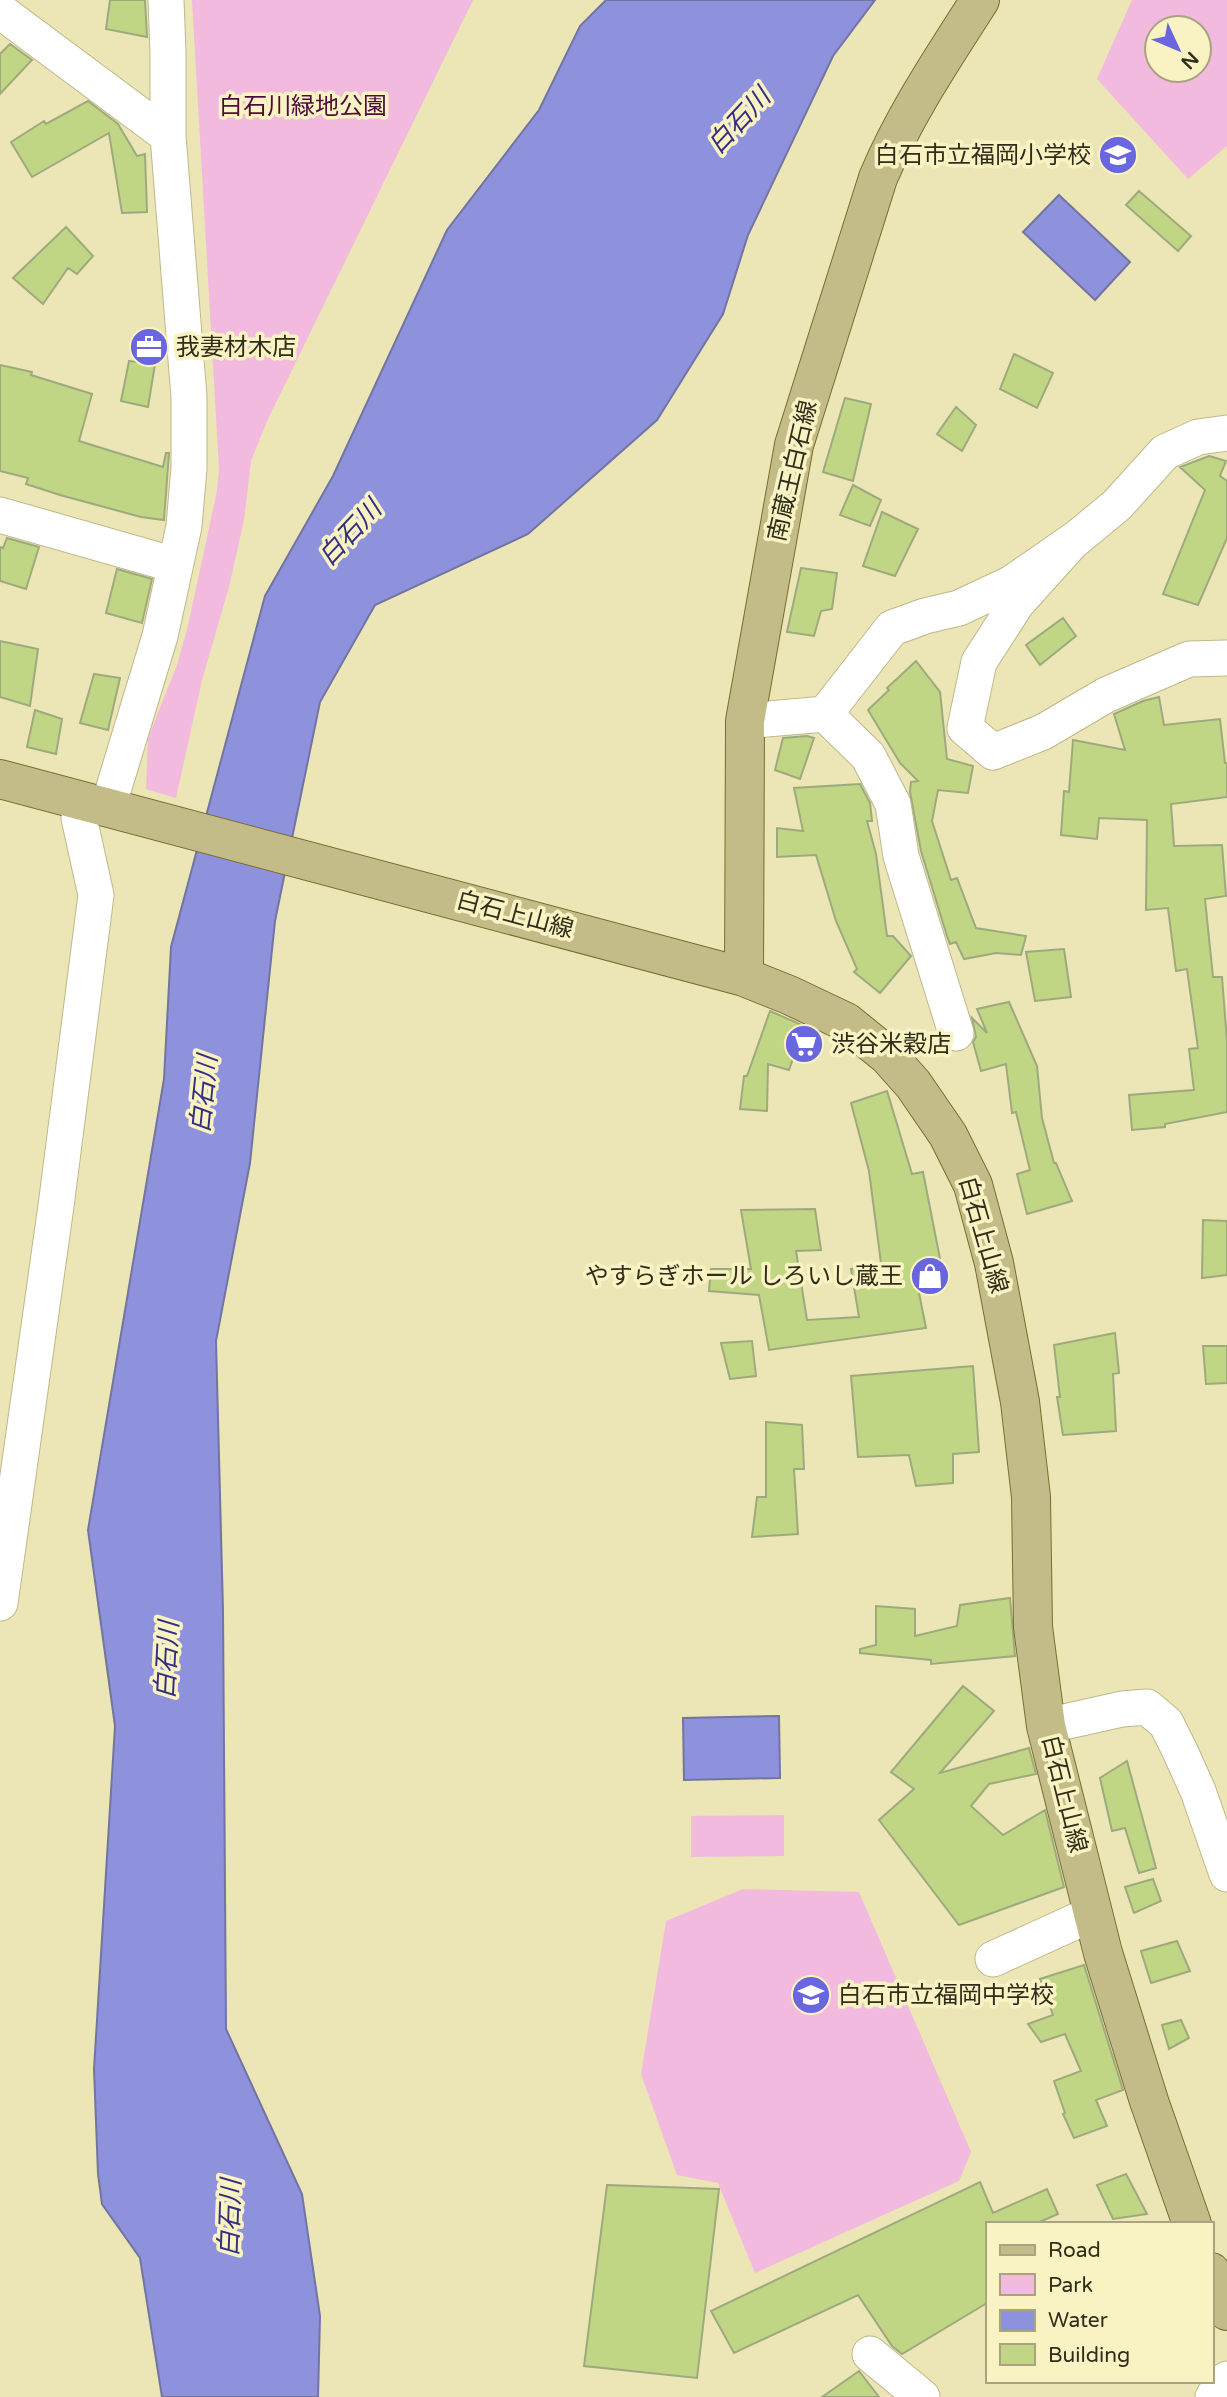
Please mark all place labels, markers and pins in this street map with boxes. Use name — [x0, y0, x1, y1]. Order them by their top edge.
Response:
school or university icon: 白石市立福岡小学校 — [1097, 134, 1139, 176]
place label: 白石市立福岡小学校 — [875, 141, 1091, 170]
office icon: 我妻材木店 — [128, 326, 170, 368]
place label: 我妻材木店 — [176, 333, 296, 362]
supermarket icon: 渋谷米穀店 — [783, 1023, 825, 1065]
place label: 渋谷米穀店 — [831, 1030, 951, 1059]
shop icon: やすらぎホール しろいし蔵王 — [909, 1255, 951, 1297]
place label: やすらぎホール しろいし蔵王 — [585, 1262, 903, 1291]
school or university icon: 白石市立福岡中学校 — [790, 1974, 832, 2016]
place label: 白石市立福岡中学校 — [838, 1981, 1054, 2010]

